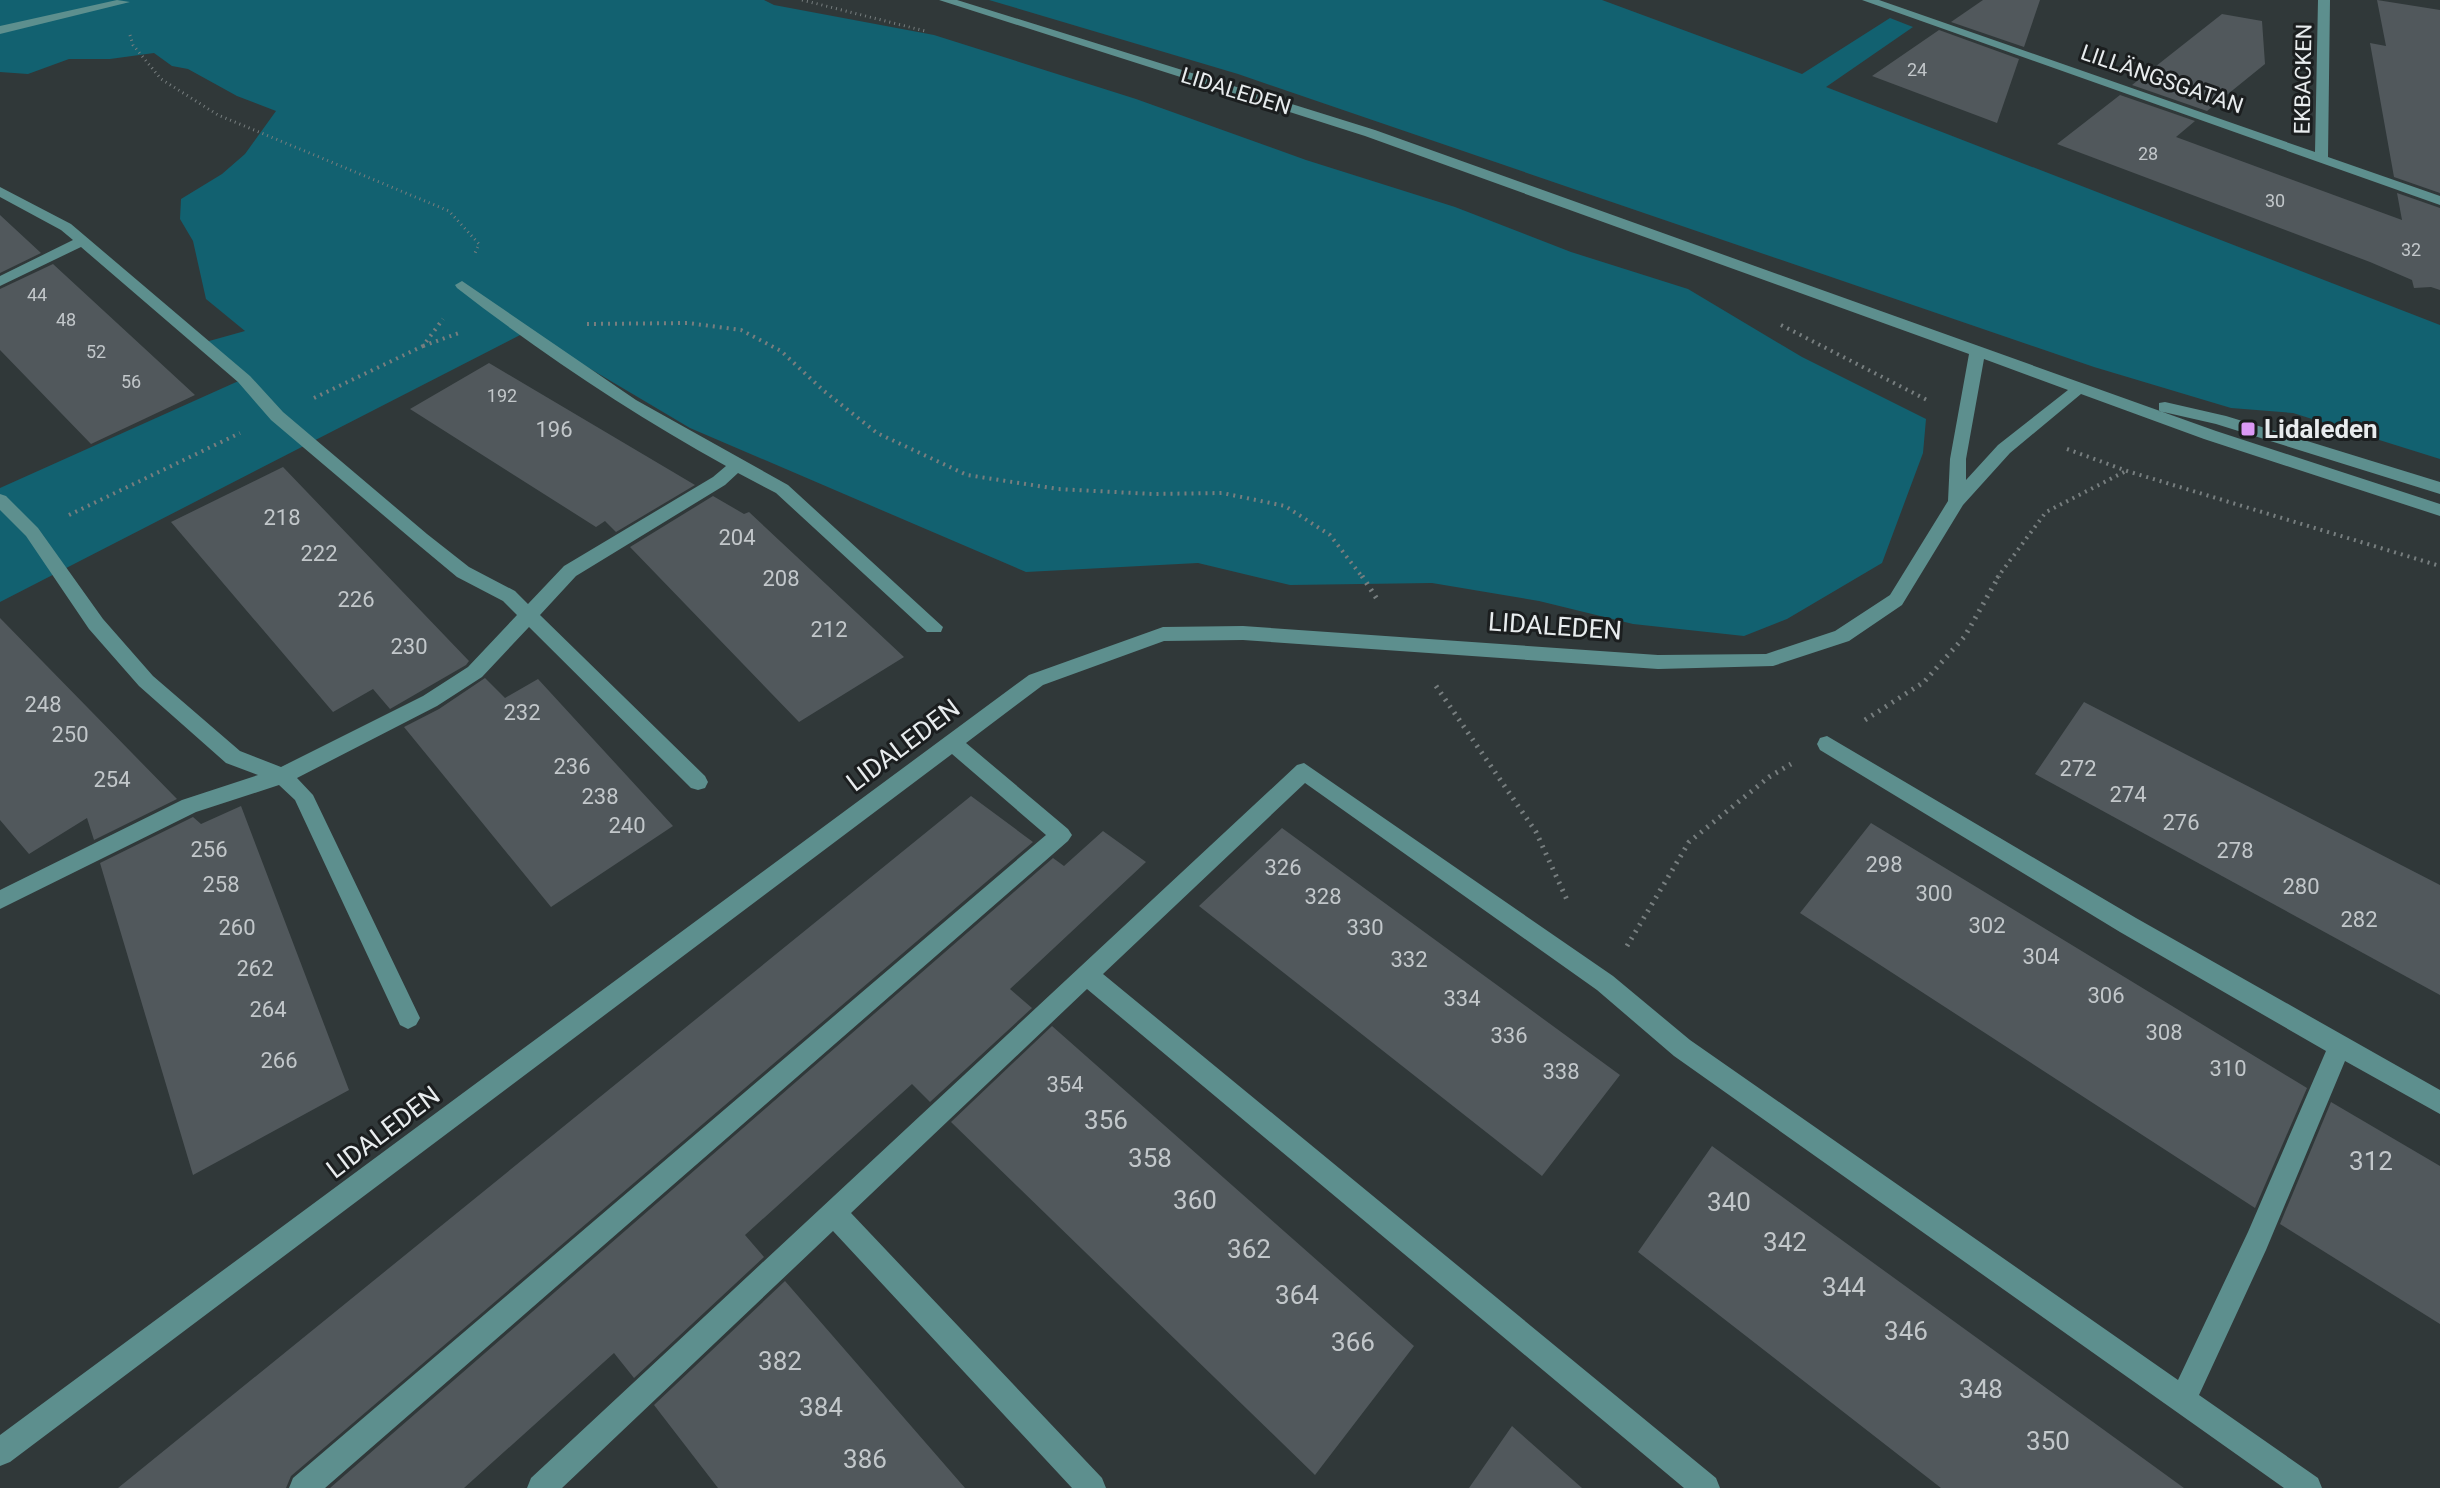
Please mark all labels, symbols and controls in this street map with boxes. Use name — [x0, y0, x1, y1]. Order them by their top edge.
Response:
street label: EKBACKEN — [2290, 24, 2316, 134]
street label: LILLÄNGSGATAN — [2078, 39, 2246, 119]
house number: 24 — [1907, 59, 1927, 80]
street label: LIDALEDEN — [1178, 62, 1294, 120]
house number: 28 — [2138, 143, 2158, 164]
house number: 30 — [2265, 190, 2285, 211]
house number: 32 — [2401, 239, 2421, 260]
house number: 44 — [27, 284, 47, 305]
house number: 48 — [56, 309, 76, 330]
house number: 52 — [86, 341, 106, 362]
house number: 56 — [121, 371, 141, 392]
house number: 192 — [487, 385, 517, 406]
place label: Lidaleden — [2264, 414, 2378, 444]
house number: 196 — [535, 417, 573, 442]
marker: Lidaleden — [2239, 420, 2257, 438]
house number: 218 — [263, 505, 301, 530]
house number: 204 — [718, 525, 756, 550]
house number: 222 — [300, 541, 338, 566]
house number: 208 — [762, 566, 800, 591]
house number: 226 — [337, 587, 375, 612]
street label: LIDALEDEN — [1487, 606, 1623, 646]
house number: 212 — [810, 617, 848, 642]
house number: 230 — [390, 634, 428, 659]
house number: 248 — [24, 692, 62, 717]
street label: LIDALEDEN — [840, 693, 966, 797]
house number: 232 — [503, 700, 541, 725]
house number: 250 — [51, 722, 89, 747]
house number: 236 — [553, 754, 591, 779]
house number: 272 — [2059, 756, 2097, 781]
house number: 254 — [93, 767, 131, 792]
house number: 274 — [2109, 782, 2147, 807]
house number: 238 — [581, 784, 619, 809]
house number: 276 — [2162, 810, 2200, 835]
house number: 240 — [608, 813, 646, 838]
house number: 256 — [190, 837, 228, 862]
house number: 278 — [2216, 838, 2254, 863]
house number: 298 — [1865, 852, 1903, 877]
house number: 326 — [1264, 855, 1302, 880]
house number: 258 — [202, 872, 240, 897]
house number: 280 — [2282, 874, 2320, 899]
house number: 300 — [1915, 881, 1953, 906]
house number: 328 — [1304, 884, 1342, 909]
house number: 282 — [2340, 907, 2378, 932]
house number: 302 — [1968, 913, 2006, 938]
house number: 260 — [218, 915, 256, 940]
house number: 330 — [1346, 915, 1384, 940]
house number: 304 — [2022, 944, 2060, 969]
house number: 332 — [1390, 947, 1428, 972]
house number: 262 — [236, 956, 274, 981]
house number: 306 — [2087, 983, 2125, 1008]
house number: 334 — [1443, 986, 1481, 1011]
house number: 264 — [249, 997, 287, 1022]
house number: 308 — [2145, 1020, 2183, 1045]
house number: 336 — [1490, 1023, 1528, 1048]
house number: 266 — [260, 1048, 298, 1073]
house number: 310 — [2209, 1056, 2247, 1081]
house number: 338 — [1542, 1059, 1580, 1084]
house number: 354 — [1046, 1072, 1084, 1097]
street label: LIDALEDEN — [320, 1080, 446, 1184]
house number: 356 — [1084, 1105, 1128, 1135]
house number: 358 — [1128, 1143, 1172, 1173]
house number: 312 — [2349, 1146, 2393, 1176]
house number: 360 — [1173, 1185, 1217, 1215]
house number: 340 — [1707, 1187, 1751, 1217]
house number: 342 — [1763, 1227, 1807, 1257]
house number: 362 — [1227, 1234, 1271, 1264]
house number: 344 — [1822, 1272, 1866, 1302]
house number: 364 — [1275, 1280, 1319, 1310]
house number: 346 — [1884, 1316, 1928, 1346]
house number: 366 — [1331, 1327, 1375, 1357]
house number: 382 — [758, 1346, 802, 1376]
house number: 348 — [1959, 1374, 2003, 1404]
house number: 384 — [799, 1392, 843, 1422]
house number: 350 — [2026, 1426, 2070, 1456]
house number: 386 — [843, 1444, 887, 1474]

